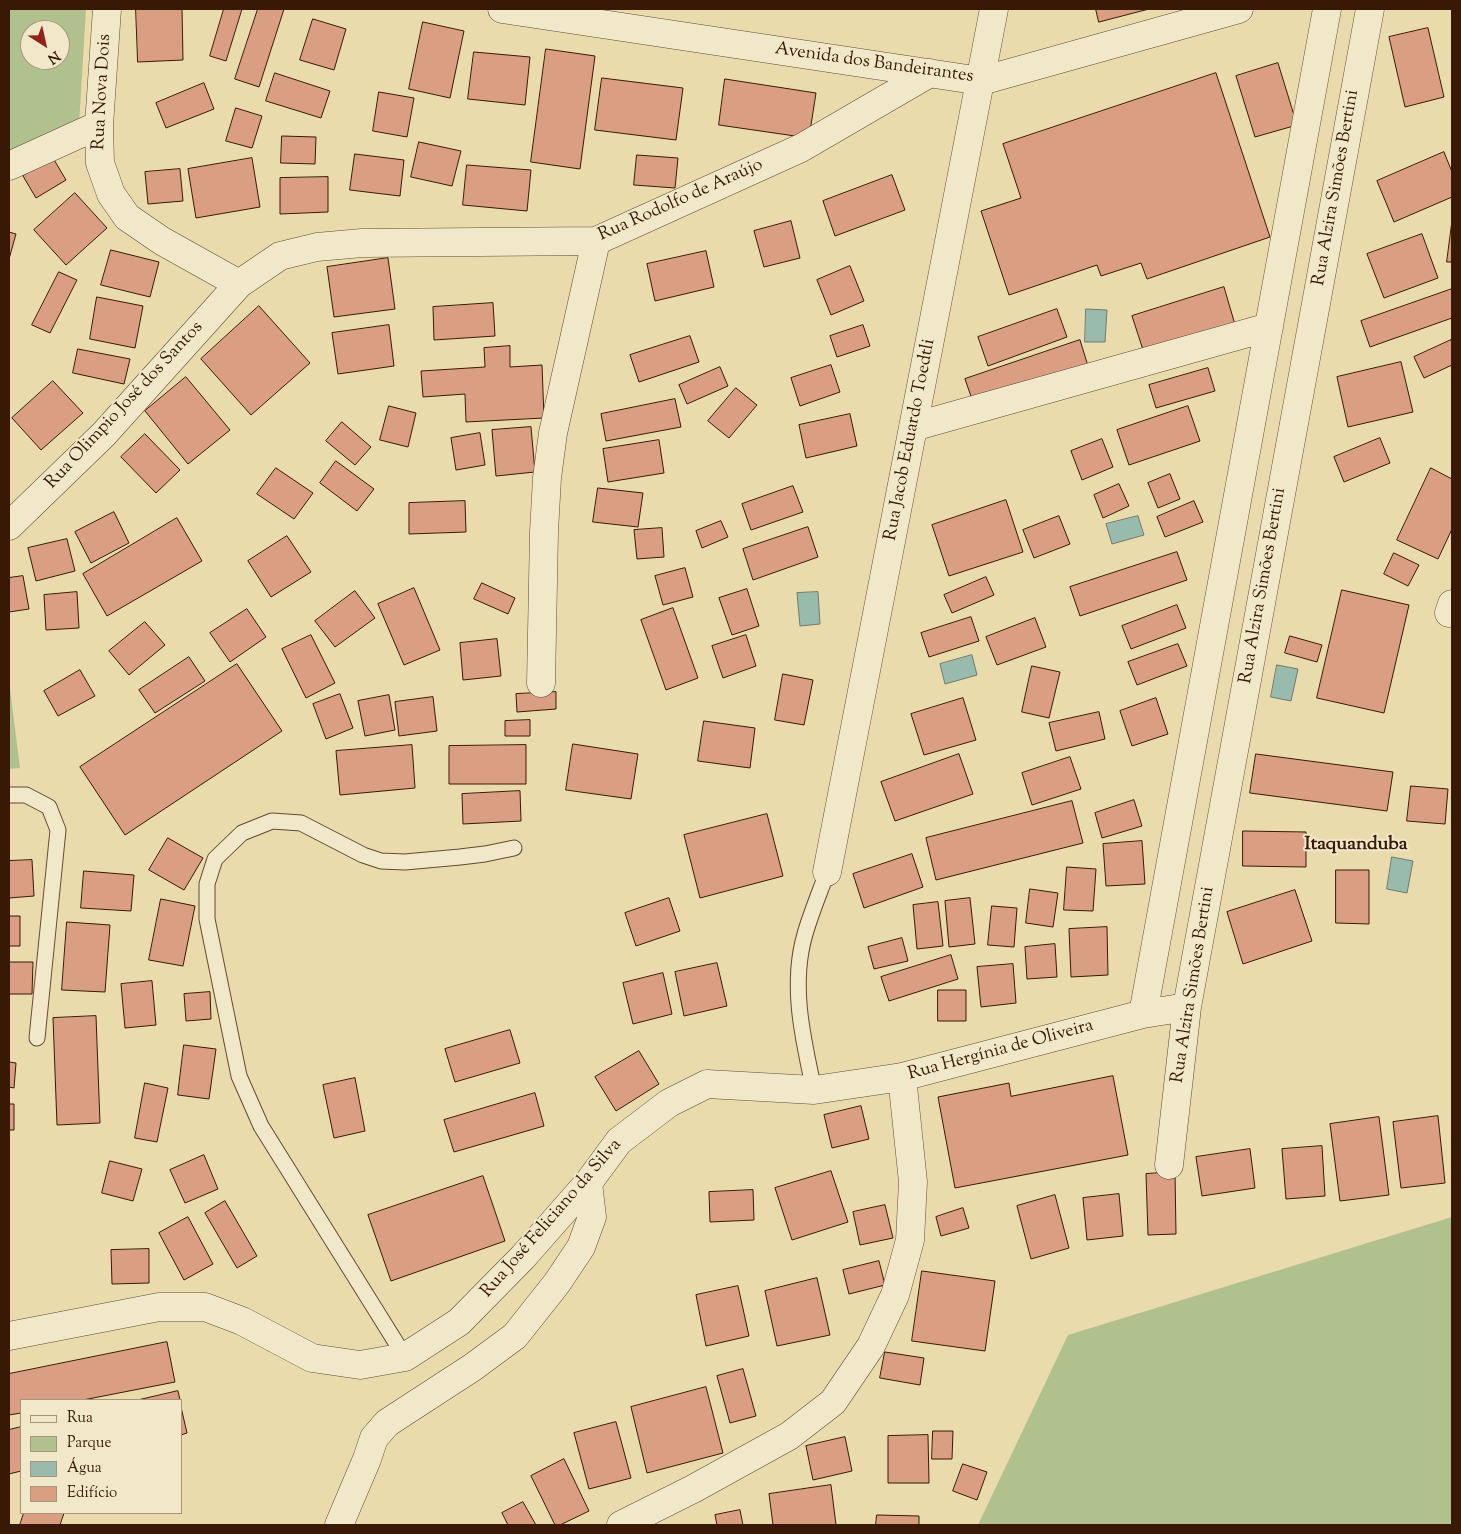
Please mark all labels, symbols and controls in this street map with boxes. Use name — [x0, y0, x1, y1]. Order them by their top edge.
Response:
north arrow — [20, 20, 70, 70]
street label: Rua Nova Dois — [89, 33, 117, 151]
street label: Avenida dos Bandeirantes — [773, 39, 975, 89]
text: N — [43, 45, 63, 68]
street label: Rua Alzira Simões Bertini — [1309, 88, 1365, 288]
street label: Rua Rodolfo de Araújo — [595, 155, 767, 247]
street label: Rua Olimpio José dos Santos — [42, 318, 208, 494]
street label: Rua Jacob Eduardo Toedtli — [881, 337, 941, 543]
street label: Rua Alzira Simões Bertini — [1236, 486, 1292, 686]
district label: Itaquanduba — [1305, 835, 1407, 857]
street label: Rua Alzira Simões Bertini — [1168, 885, 1220, 1085]
street label: Rua Hergínia de Oliveira — [906, 1016, 1096, 1086]
street label: Rua José Feliciano da Silva — [477, 1135, 627, 1303]
legend — [20, 1399, 182, 1514]
text: Rua — [67, 1408, 93, 1429]
text: Parque — [67, 1433, 111, 1454]
text: Água — [67, 1458, 102, 1479]
text: Edifício — [67, 1483, 117, 1504]

